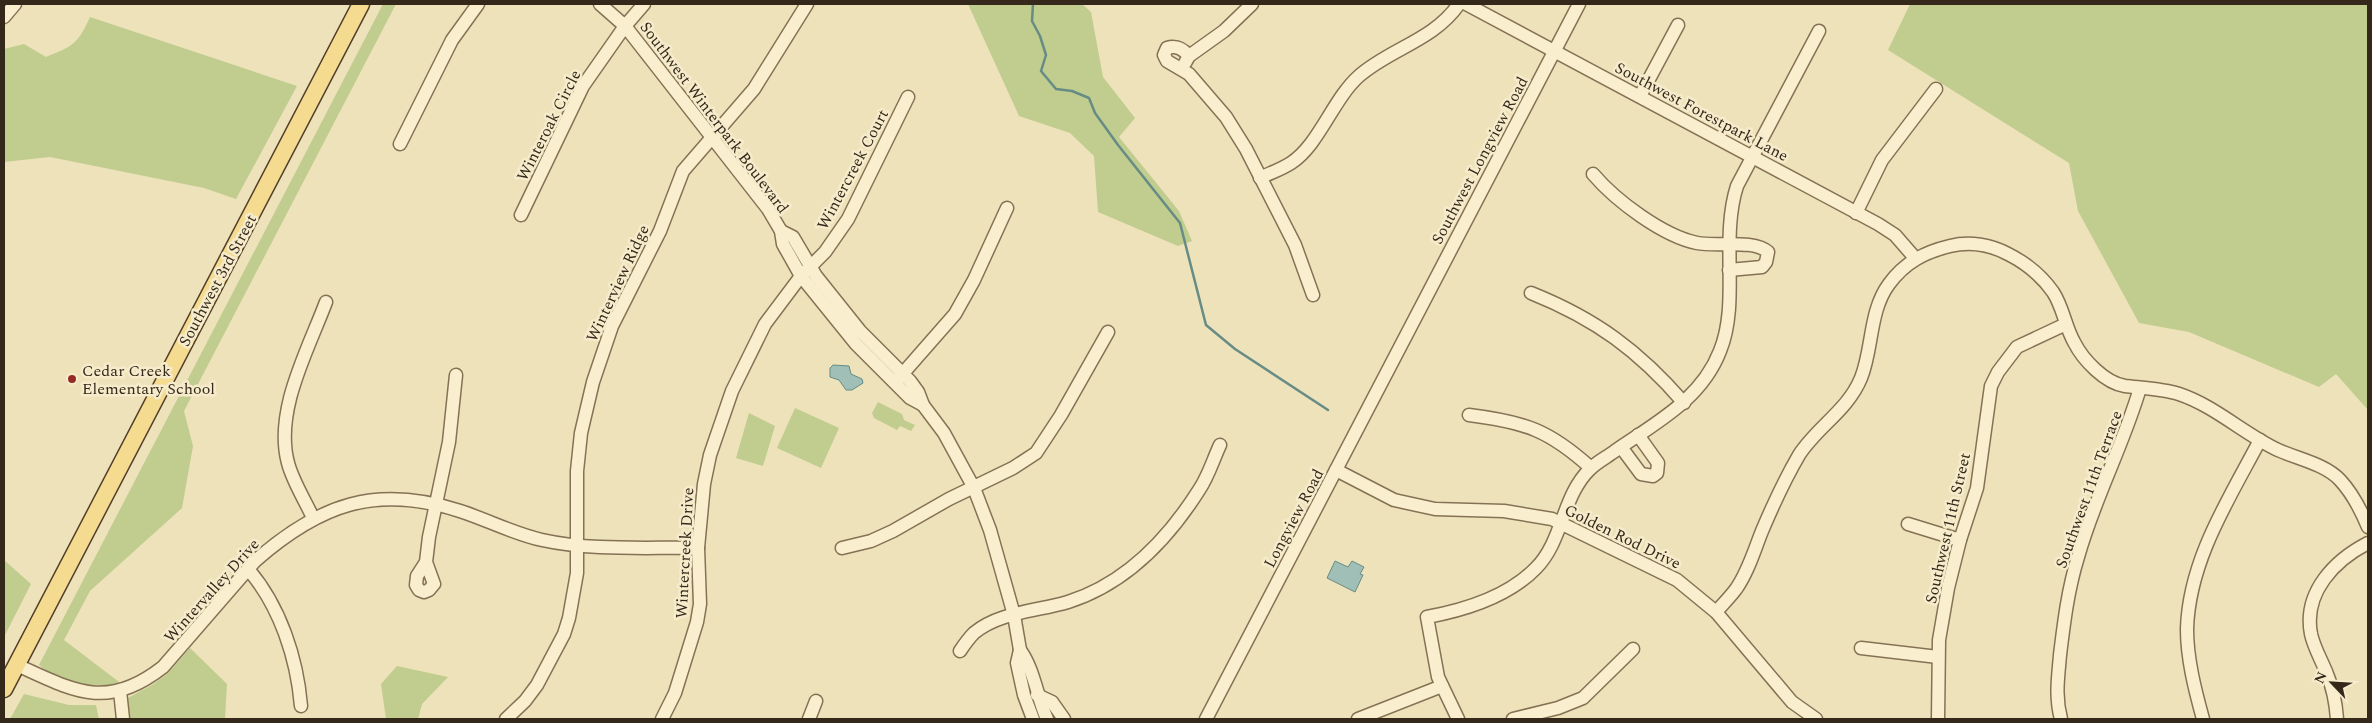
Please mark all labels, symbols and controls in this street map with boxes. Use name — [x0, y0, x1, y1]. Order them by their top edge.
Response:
street label: Southwest Winterpark Boulevard — [634, 17, 794, 219]
street label: Southwest Forestpark Lane — [1611, 56, 1793, 168]
street label: Winteroak Circle — [510, 66, 587, 185]
street label: Southwest Longview Road — [1425, 72, 1534, 249]
street label: Wintercreek Court — [811, 105, 895, 234]
street label: Southwest 3rd Street — [173, 210, 263, 351]
street label: Winterview Ridge — [580, 221, 656, 346]
place label: Cedar Creek Elementary School — [82, 359, 215, 401]
marker: Cedar Creek Elementary School — [66, 373, 78, 385]
street label: Southwest 11th Terrace — [2049, 407, 2129, 572]
street label: Southwest 11th Street — [1919, 450, 1977, 606]
street label: Longview Road — [1258, 465, 1330, 572]
street label: Wintercreek Drive — [670, 487, 700, 619]
street label: Golden Rod Drive — [1560, 498, 1685, 576]
street label: Wintervalley Drive — [158, 533, 265, 648]
north arrow — [2307, 658, 2357, 708]
text: N — [2309, 668, 2333, 687]

